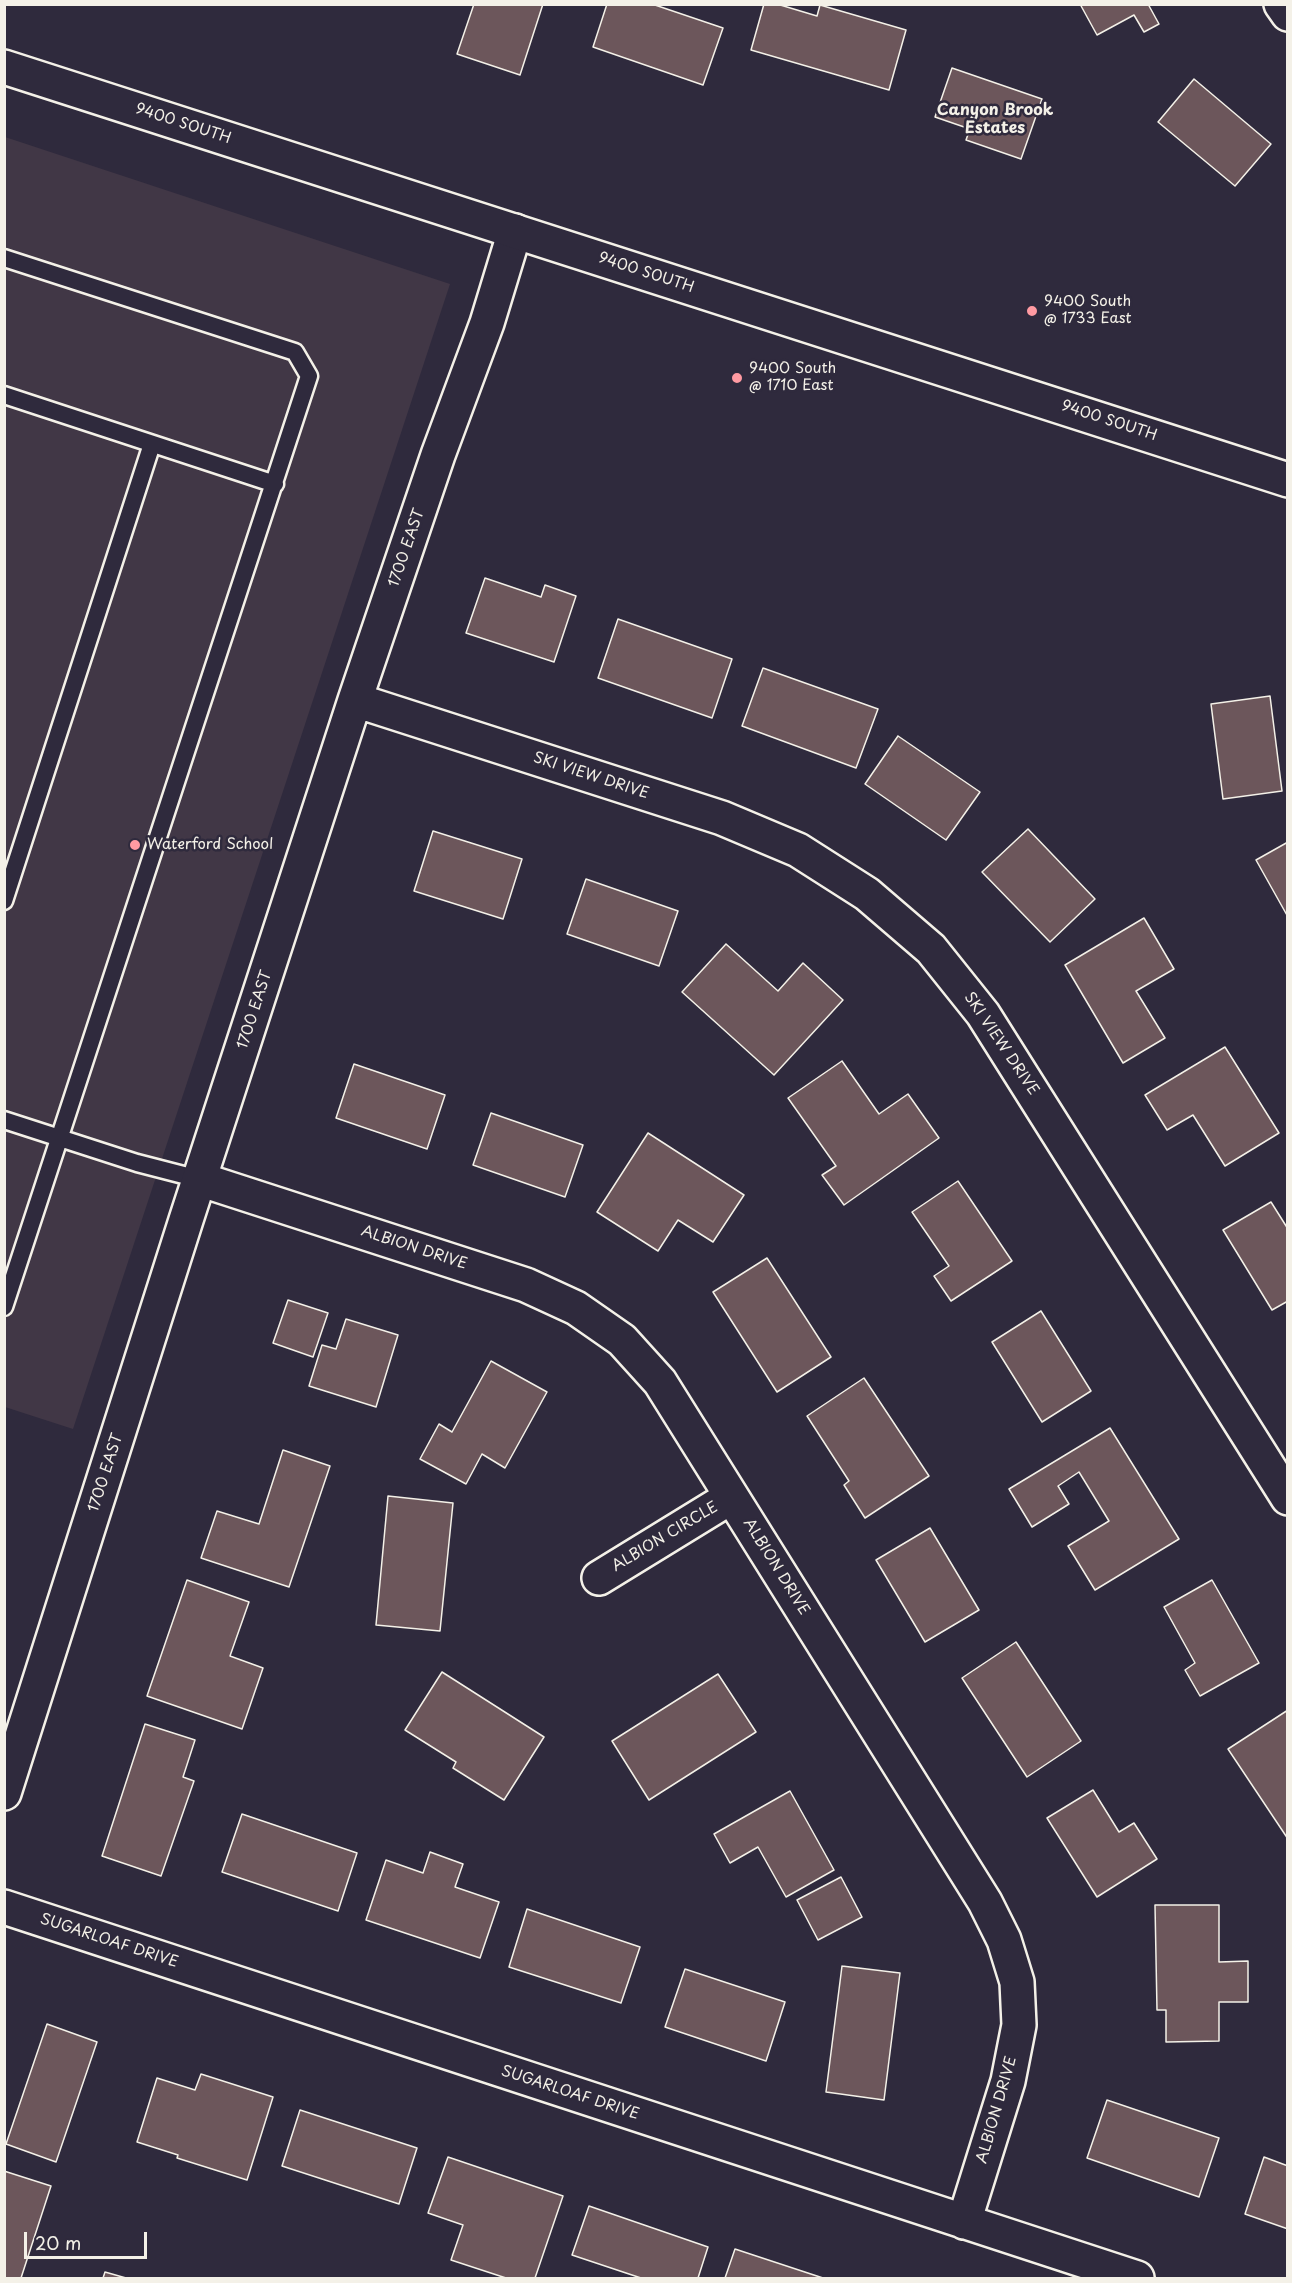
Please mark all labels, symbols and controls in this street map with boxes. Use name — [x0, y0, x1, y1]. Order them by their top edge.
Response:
street label: 9400 SOUTH — [133, 100, 233, 148]
district label: Canyon Brook Estates — [937, 101, 1053, 139]
street label: 9400 SOUTH — [596, 249, 696, 297]
place label: 9400 South @ 1733 East — [1044, 293, 1132, 328]
marker: 9400 South @ 1733 East — [1025, 304, 1039, 318]
place label: 9400 South @ 1710 East — [749, 360, 836, 395]
marker: 9400 South @ 1710 East — [730, 371, 744, 385]
street label: 9400 SOUTH — [1059, 397, 1159, 445]
street label: 1700 EAST — [385, 506, 429, 590]
street label: SKI VIEW DRIVE — [531, 749, 651, 803]
place label: Waterford School — [147, 836, 273, 854]
marker: Waterford School — [128, 838, 142, 852]
street label: 1700 EAST — [234, 968, 276, 1052]
street label: SKI VIEW DRIVE — [960, 989, 1042, 1099]
street label: ALBION DRIVE — [359, 1222, 469, 1274]
street label: 1700 EAST — [85, 1431, 127, 1515]
street label: ALBION CIRCLE — [609, 1498, 721, 1576]
street label: ALBION DRIVE — [739, 1515, 813, 1619]
street label: SUGARLOAF DRIVE — [38, 1910, 180, 1972]
street label: ALBION DRIVE — [973, 2054, 1021, 2166]
street label: SUGARLOAF DRIVE — [499, 2062, 641, 2124]
scale bar — [27, 2220, 150, 2258]
text: 20 m — [35, 2229, 81, 2256]

